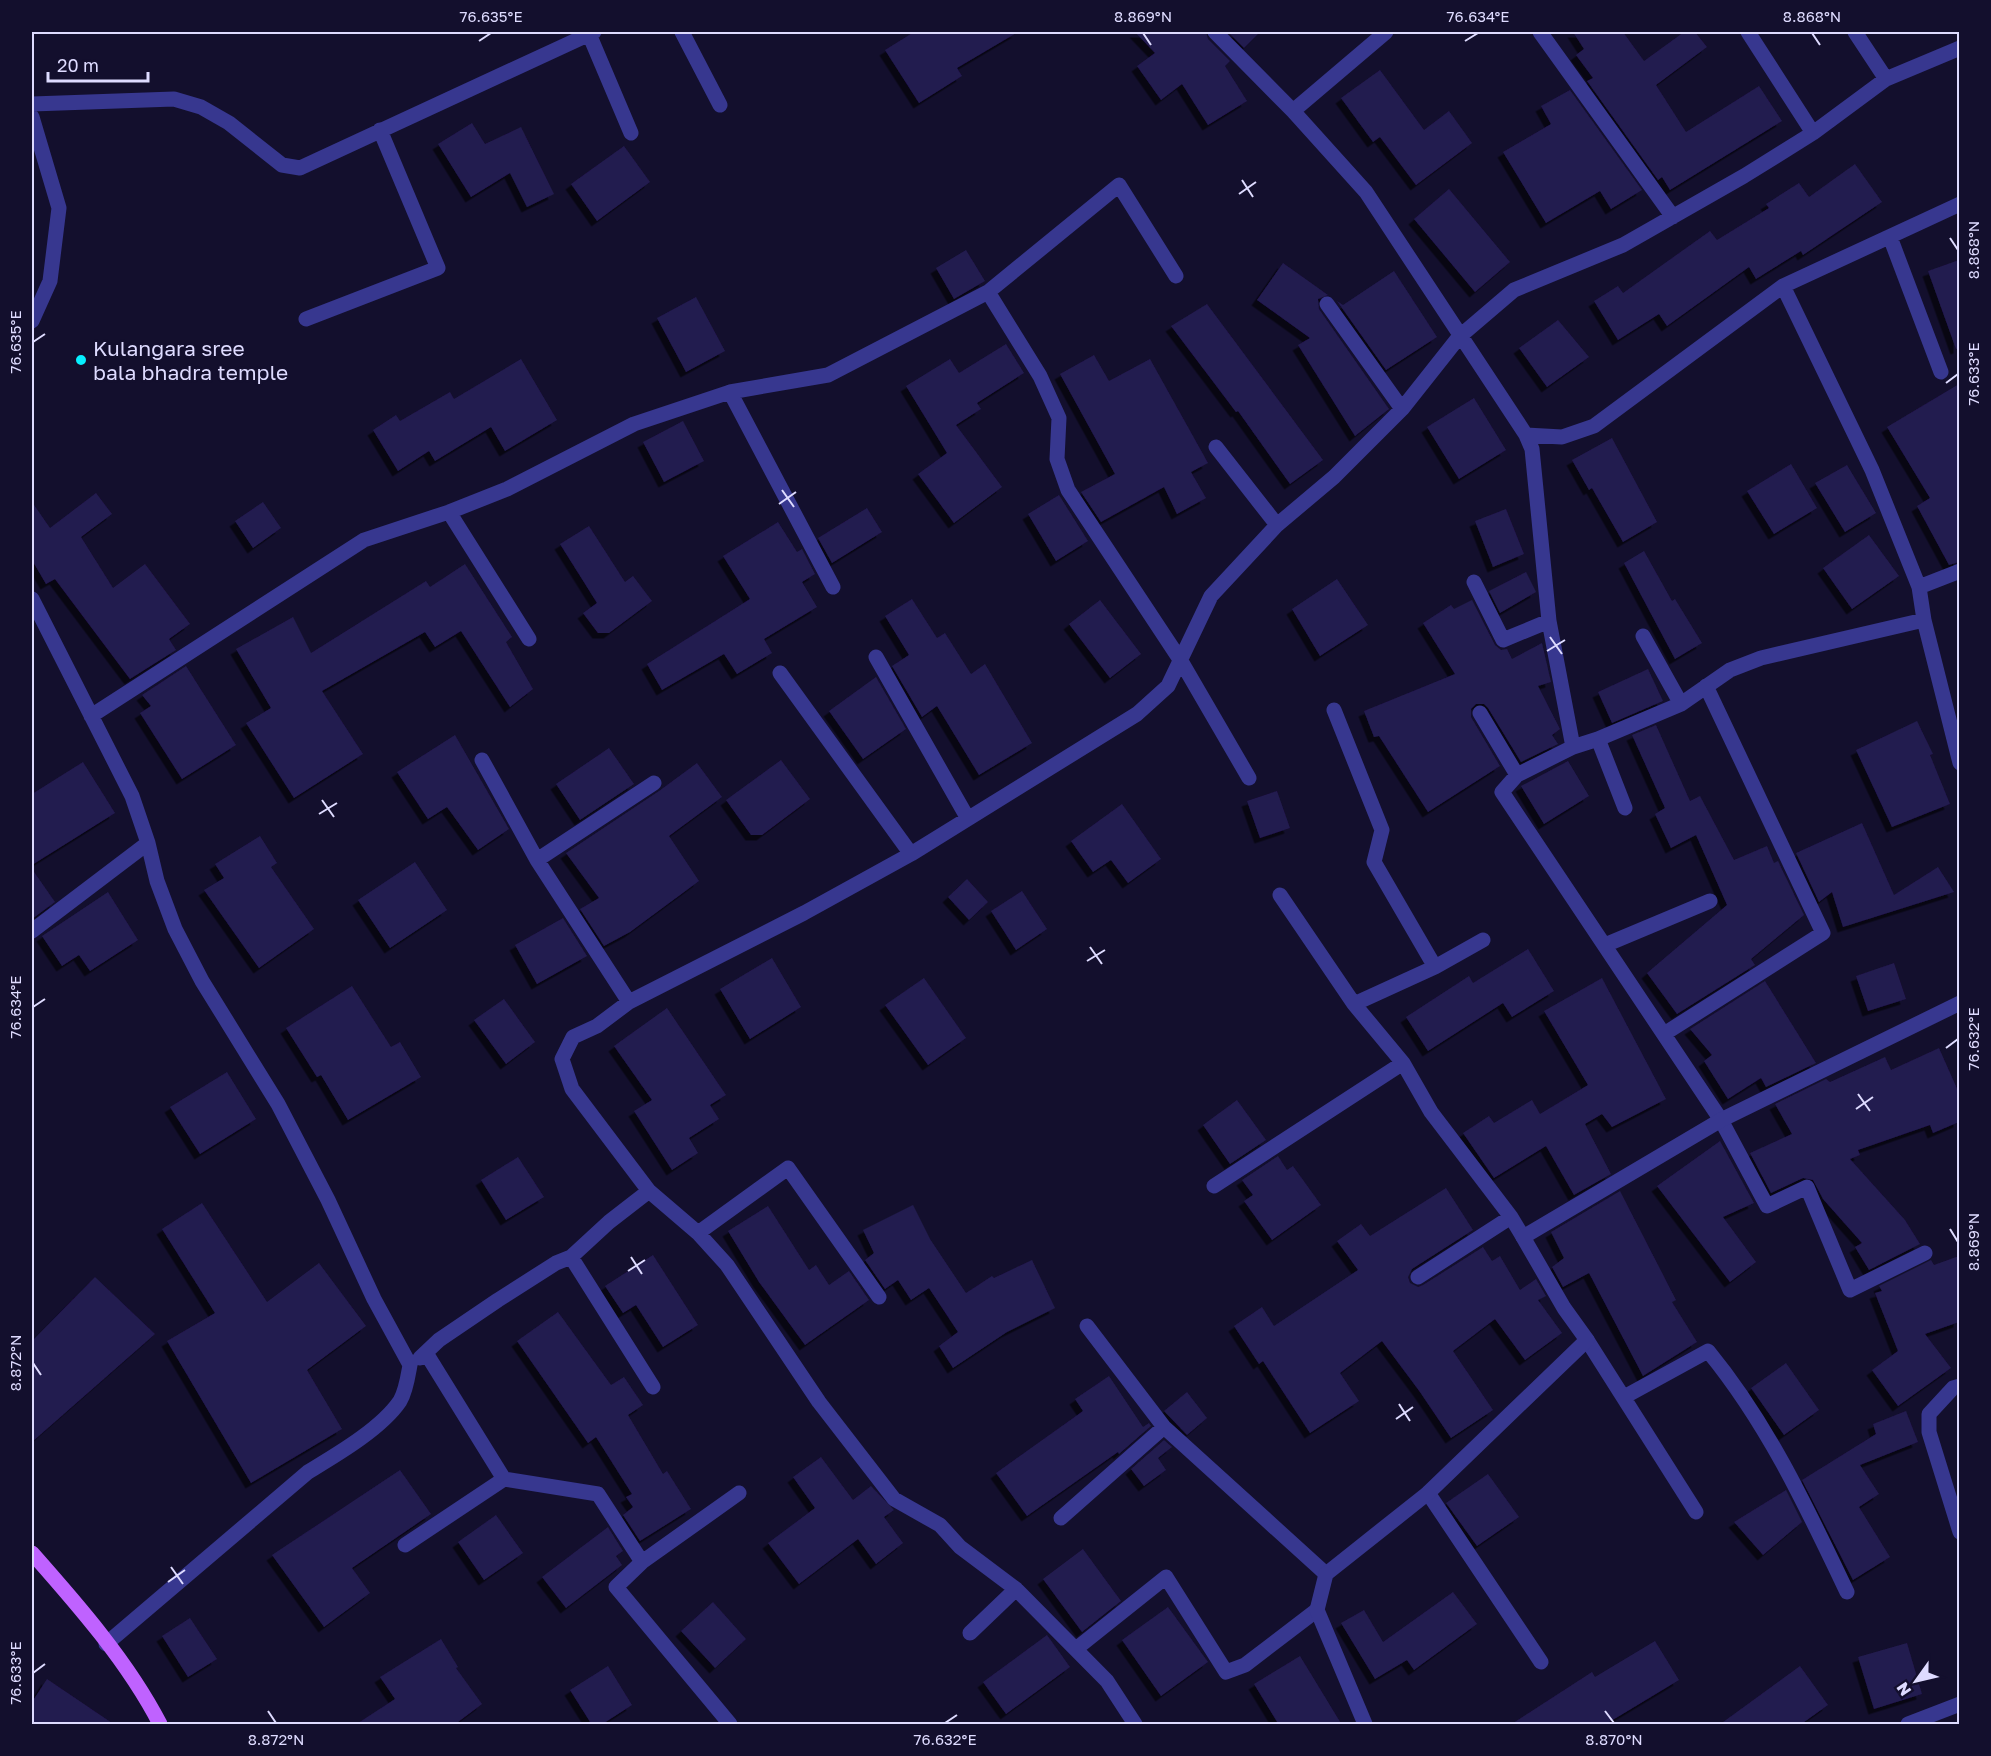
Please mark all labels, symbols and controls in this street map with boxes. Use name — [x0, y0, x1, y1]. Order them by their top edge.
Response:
text: 76.635°E — [459, 7, 523, 25]
text: 8.869°N — [1114, 7, 1172, 25]
text: 76.634°E — [1447, 7, 1509, 25]
text: 8.868°N — [1783, 7, 1841, 25]
scale bar — [48, 45, 148, 83]
text: 20 m — [57, 54, 99, 76]
text: 8.868°N — [1964, 221, 1982, 279]
text: 76.635°E — [6, 310, 24, 374]
place label: Kulangara sree bala bhadra temple — [93, 335, 288, 385]
text: 76.633°E — [1964, 342, 1982, 406]
marker: Kulangara sree bala bhadra temple — [74, 353, 88, 367]
text: 76.634°E — [6, 976, 24, 1038]
text: 76.632°E — [1964, 1007, 1982, 1071]
text: 8.869°N — [1964, 1213, 1982, 1271]
text: 8.872°N — [6, 1335, 24, 1391]
text: 76.633°E — [6, 1641, 24, 1705]
north arrow — [1886, 1651, 1946, 1711]
text: N — [1892, 1679, 1915, 1700]
text: 8.872°N — [248, 1730, 304, 1748]
text: 76.632°E — [913, 1730, 977, 1748]
text: 8.870°N — [1585, 1730, 1643, 1748]

